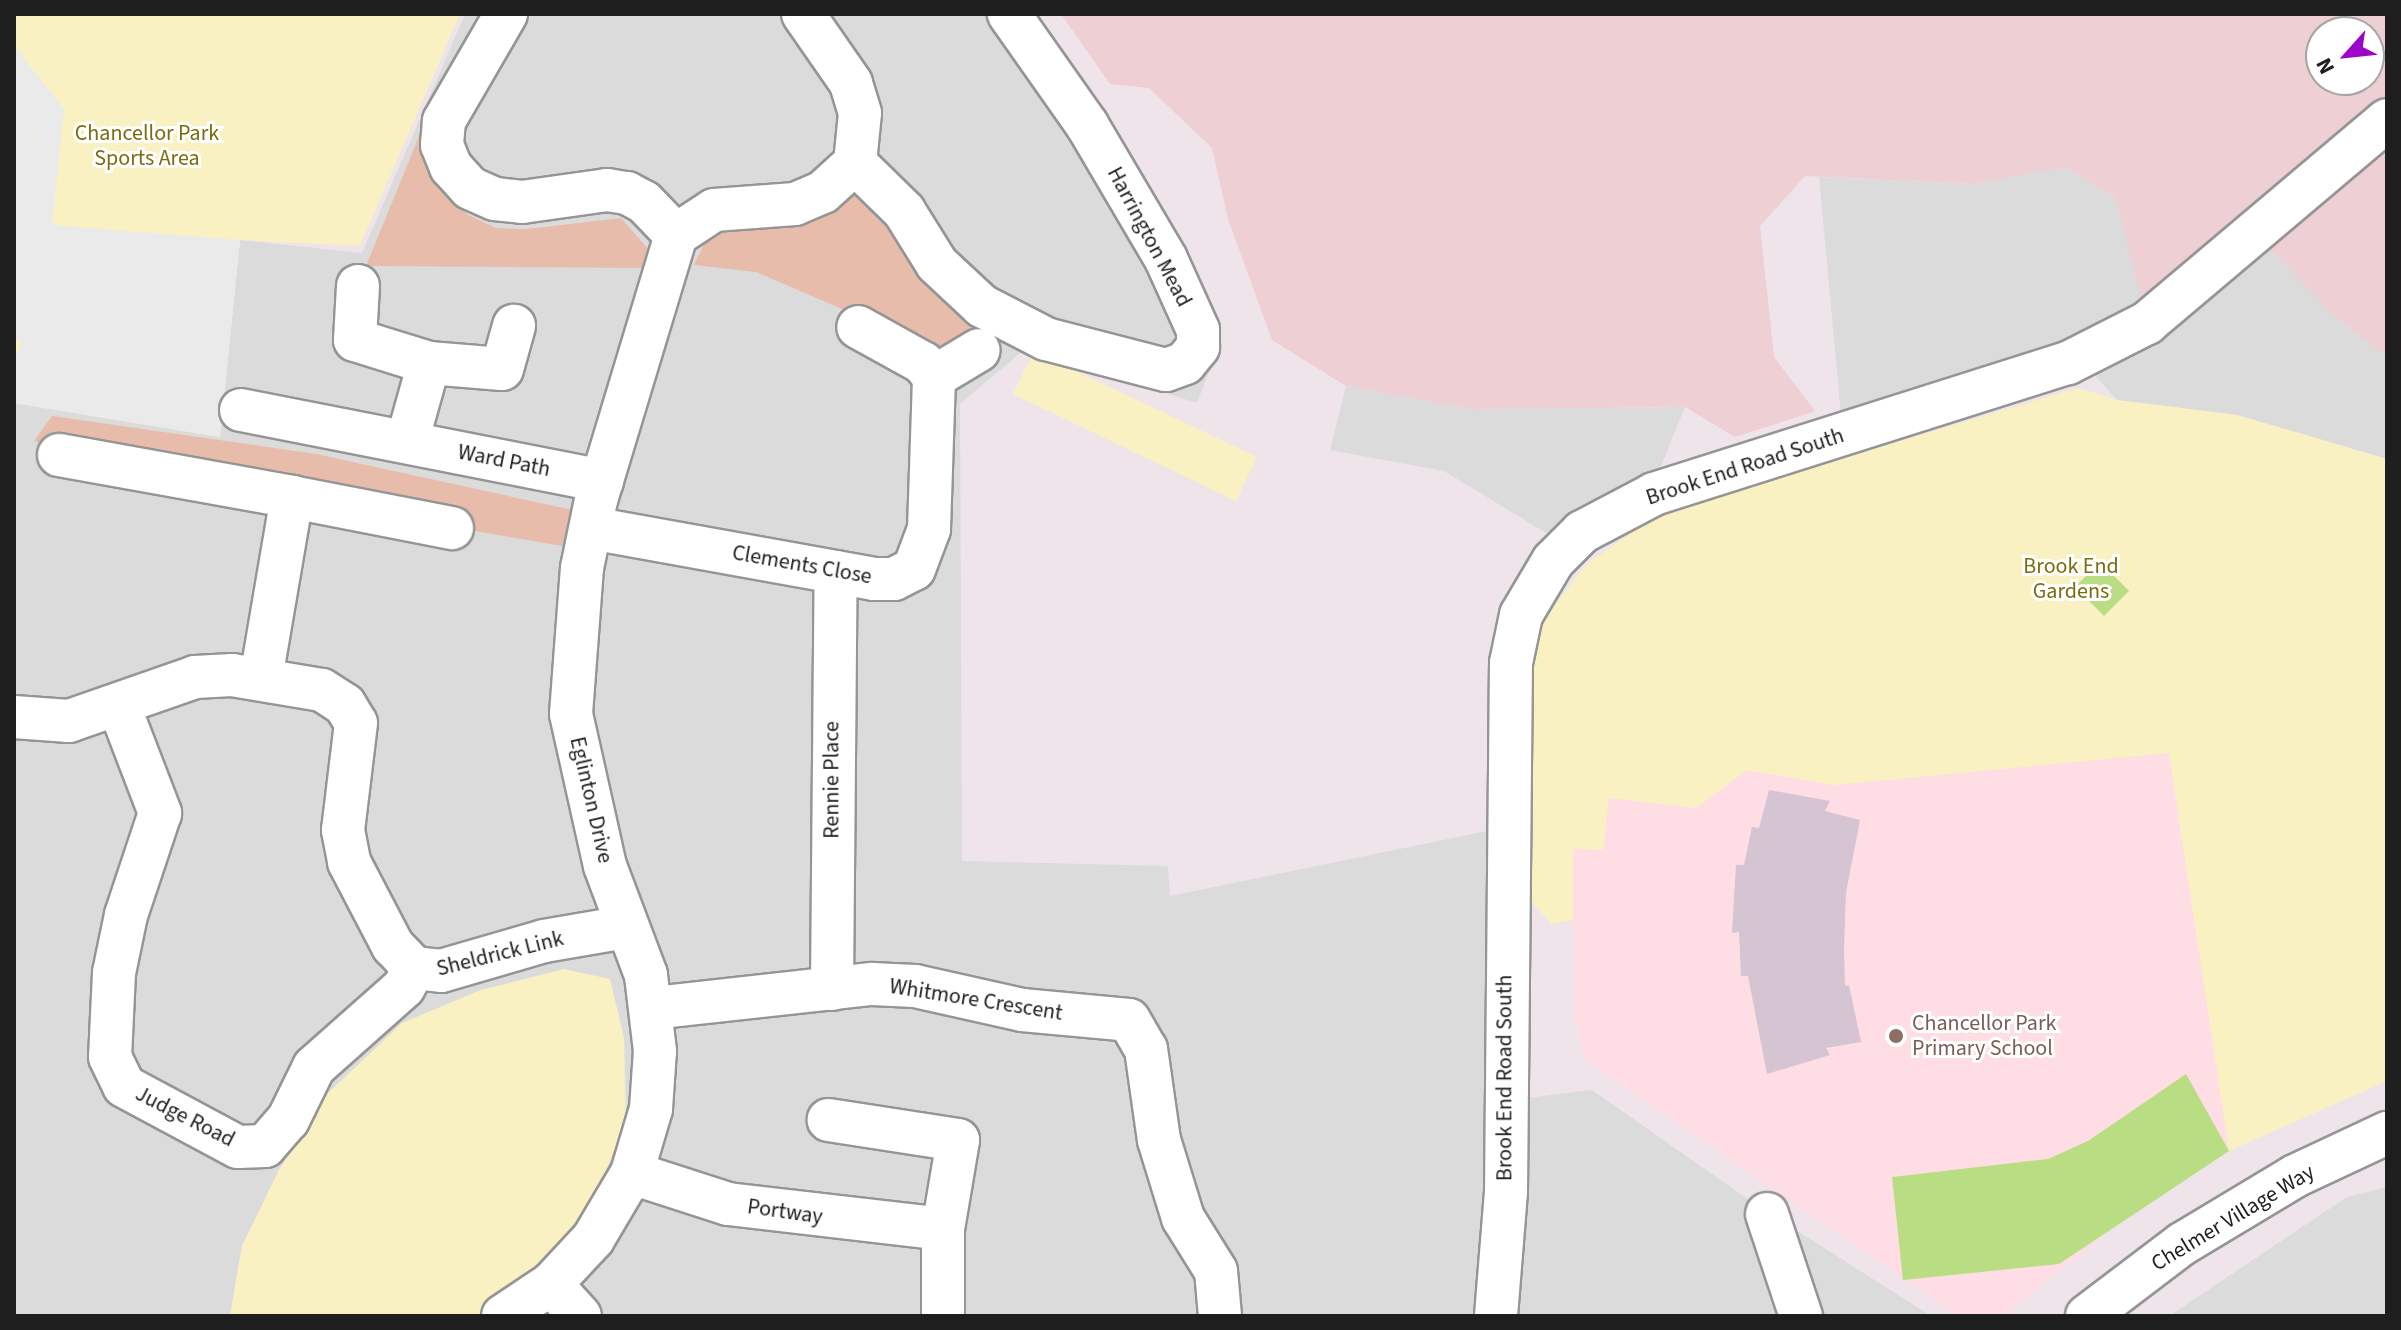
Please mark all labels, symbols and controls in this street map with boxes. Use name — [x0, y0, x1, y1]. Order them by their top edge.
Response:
north arrow — [2305, 16, 2385, 96]
text: N — [2308, 52, 2343, 80]
park label: Chancellor Park Sports Area — [75, 120, 219, 172]
street label: Harrington Mead — [1101, 163, 1197, 311]
street label: Brook End Road South — [1643, 423, 1847, 511]
street label: Ward Path — [455, 439, 553, 483]
street label: Clements Close — [730, 540, 874, 590]
park label: Brook End Gardens — [2023, 553, 2119, 604]
street label: Rennie Place — [819, 721, 845, 839]
street label: Eglinton Drive — [564, 734, 618, 866]
street label: Sheldrick Link — [434, 925, 566, 983]
street label: Whitmore Crescent — [887, 973, 1065, 1027]
street label: Brook End Road South — [1492, 975, 1518, 1181]
place label: Chancellor Park Primary School — [1912, 1010, 2056, 1062]
marker: Chancellor Park Primary School — [1887, 1027, 1905, 1045]
street label: Judge Road — [131, 1081, 239, 1153]
street label: Chelmer Village Way — [2147, 1159, 2319, 1277]
street label: Portway — [746, 1194, 824, 1230]

